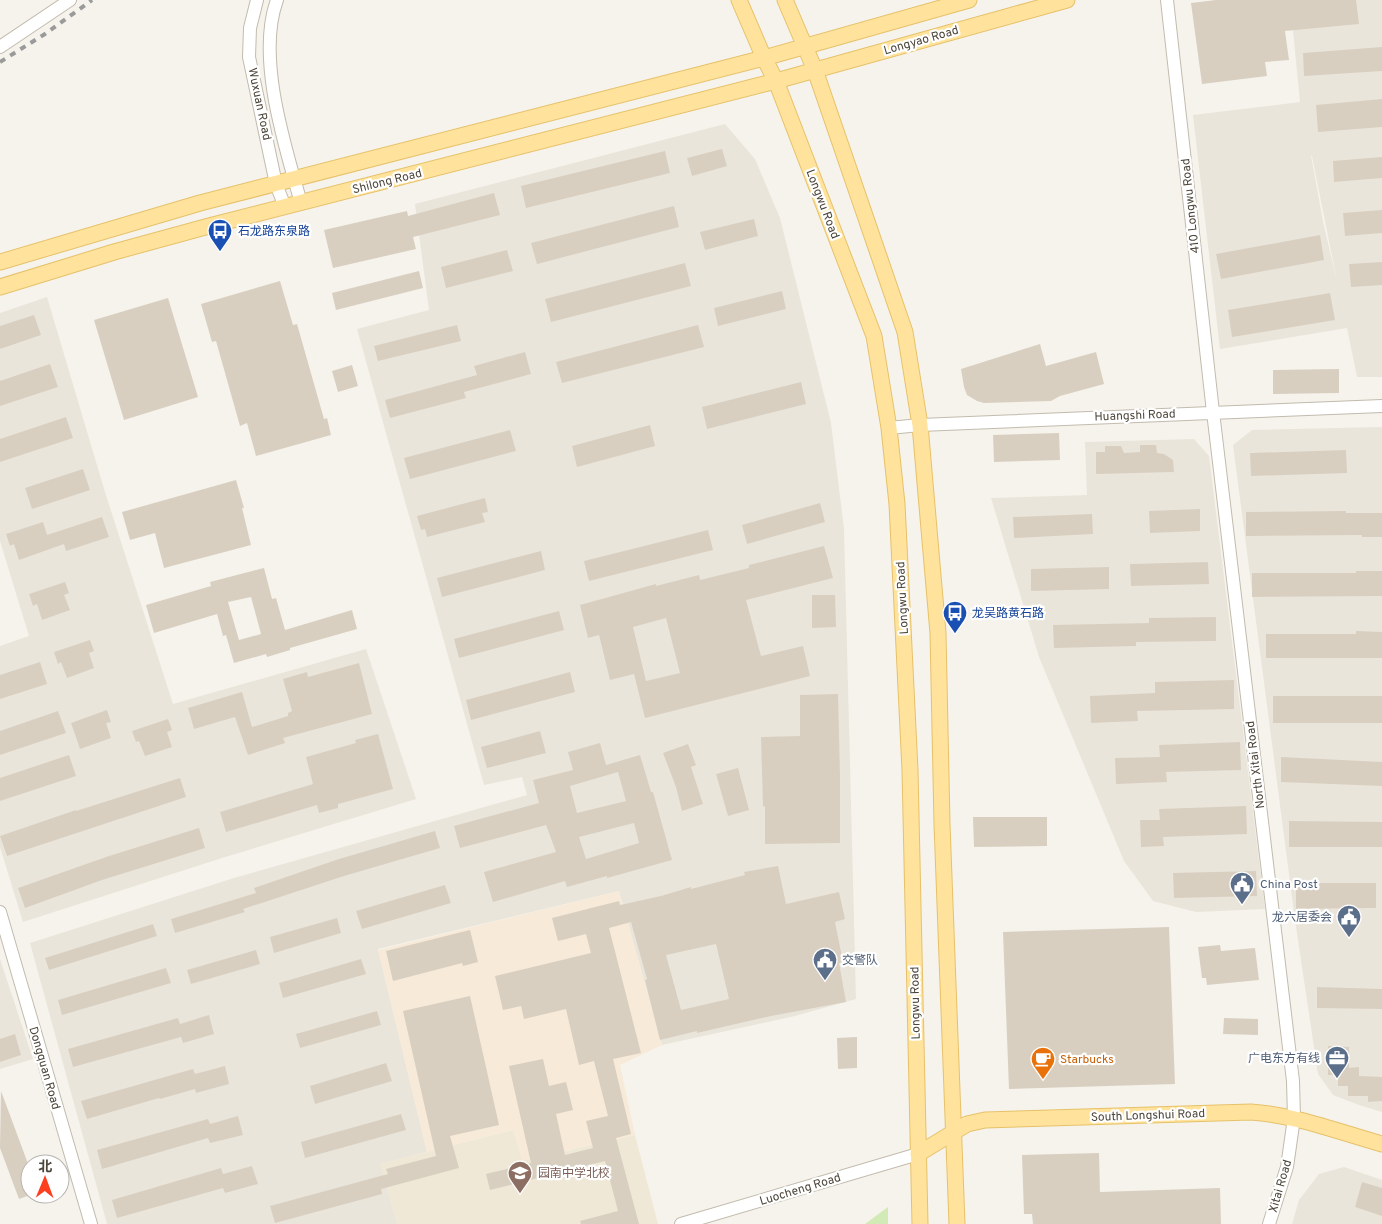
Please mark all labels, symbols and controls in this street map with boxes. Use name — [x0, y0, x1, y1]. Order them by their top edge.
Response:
street label: Longyao Road — [882, 23, 961, 59]
street label: Wuxuan Road — [244, 67, 274, 142]
street label: 410 Longwu Road — [1178, 158, 1204, 254]
street label: Shilong Road — [351, 166, 424, 198]
street label: Longwu Road — [802, 167, 843, 241]
bus stop icon: 石龙路东泉路 — [207, 218, 233, 252]
place label: 石龙路东泉路 — [238, 224, 310, 240]
street label: Huangshi Road — [1094, 407, 1176, 425]
street label: Longwu Road — [893, 561, 913, 635]
bus stop icon: 龙吴路黄石路 — [942, 600, 968, 634]
place label: 龙吴路黄石路 — [972, 606, 1044, 622]
street label: North Xitai Road — [1243, 720, 1269, 810]
public building icon: China Post — [1229, 871, 1255, 905]
place label: China Post — [1260, 877, 1318, 893]
public building icon: 龙六居委会 — [1336, 904, 1362, 938]
place label: 龙六居委会 — [1272, 910, 1332, 926]
public building icon: 交警队 — [812, 947, 838, 981]
place label: 交警队 — [842, 953, 878, 969]
street label: Longwu Road — [907, 966, 925, 1040]
street label: Dongquan Road — [25, 1025, 64, 1112]
office icon: 广电东方有线 — [1324, 1045, 1350, 1079]
cafe icon: Starbucks — [1030, 1046, 1056, 1080]
place label: 广电东方有线 — [1248, 1051, 1320, 1067]
place label: Starbucks — [1060, 1052, 1114, 1068]
street label: South Longshui Road — [1091, 1106, 1205, 1126]
north arrow — [20, 1154, 70, 1204]
street label: Xitai Road — [1266, 1158, 1296, 1215]
text: 北 — [38, 1159, 52, 1176]
school or university icon: 园南中学北校 — [507, 1160, 533, 1194]
place label: 园南中学北校 — [538, 1166, 610, 1182]
street label: Luocheng Road — [758, 1170, 843, 1210]

